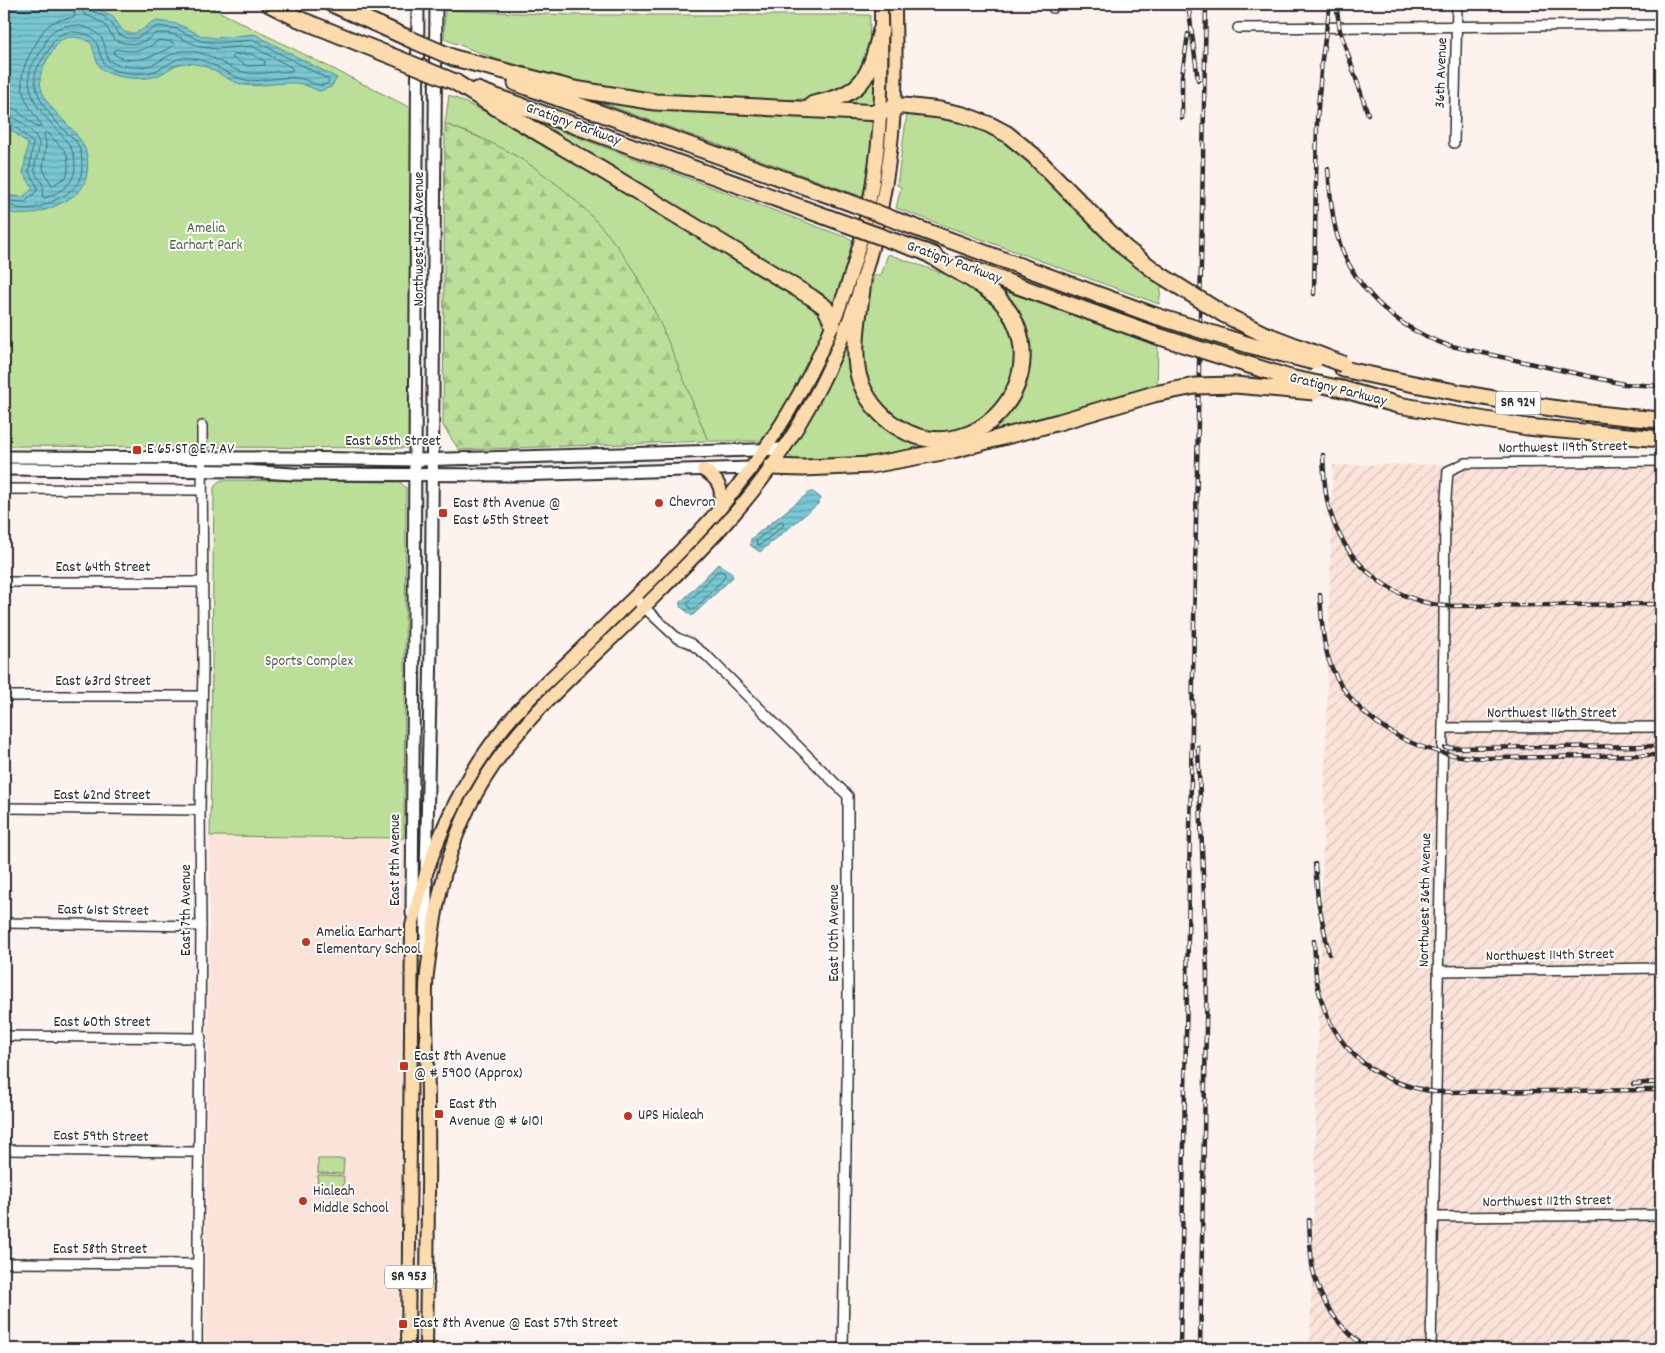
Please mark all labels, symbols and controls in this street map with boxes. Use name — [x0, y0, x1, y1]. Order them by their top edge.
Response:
street label: 36th Avenue — [1430, 37, 1454, 109]
street label: Gratigny Parkway — [522, 98, 625, 153]
street label: Northwest 42nd Avenue — [409, 171, 431, 306]
park label: Amelia Earhart Park — [169, 218, 243, 257]
street label: Gratigny Parkway — [903, 236, 1006, 291]
street label: Gratigny Parkway — [1287, 367, 1390, 413]
road number: SR 924 — [1496, 392, 1540, 414]
street label: East 65th Street — [345, 431, 441, 453]
street label: Northwest 119th Street — [1498, 436, 1628, 460]
place label: E 65 ST@E 7 AV — [147, 439, 235, 461]
marker: E 65 ST@E 7 AV — [131, 444, 143, 456]
place label: Chevron — [669, 492, 715, 514]
place label: East 8th Avenue @ East 65th Street — [453, 493, 560, 532]
marker: Chevron — [653, 497, 665, 509]
marker: East 8th Avenue @ East 65th Street — [437, 507, 449, 519]
street label: East 64th Street — [56, 557, 151, 579]
park label: Sports Complex — [265, 651, 353, 673]
street label: East 63rd Street — [55, 671, 151, 693]
street label: Northwest 116th Street — [1487, 703, 1617, 725]
street label: East 62nd Street — [54, 785, 151, 807]
street label: East 8th Avenue — [385, 814, 407, 906]
street label: Northwest 36th Avenue — [1414, 832, 1438, 967]
street label: East 7th Avenue — [176, 864, 198, 956]
street label: East 10th Avenue — [824, 884, 846, 982]
street label: East 61st Street — [57, 899, 149, 923]
place label: Amelia Earhart Elementary School — [316, 922, 421, 961]
marker: Amelia Earhart Elementary School — [300, 936, 312, 948]
street label: Northwest 114th Street — [1485, 944, 1615, 968]
street label: East 60th Street — [54, 1012, 151, 1034]
place label: East 8th Avenue @ # 5900 (Approx) — [414, 1046, 523, 1085]
marker: East 8th Avenue @ # 5900 (Approx) — [398, 1060, 410, 1072]
place label: East 8th Avenue @ # 6101 — [449, 1094, 543, 1133]
place label: UPS Hialeah — [638, 1105, 704, 1127]
marker: East 8th Avenue @ # 6101 — [433, 1108, 445, 1120]
marker: UPS Hialeah — [622, 1110, 634, 1122]
street label: East 59th Street — [53, 1125, 149, 1149]
place label: Hialeah Middle School — [313, 1181, 389, 1220]
street label: Northwest 112th Street — [1482, 1190, 1612, 1214]
marker: Hialeah Middle School — [297, 1195, 309, 1207]
street label: East 58th Street — [53, 1239, 148, 1261]
road number: SR 953 — [385, 1266, 433, 1288]
place label: East 8th Avenue @ East 57th Street — [413, 1313, 618, 1335]
marker: East 8th Avenue @ East 57th Street — [397, 1318, 409, 1330]

